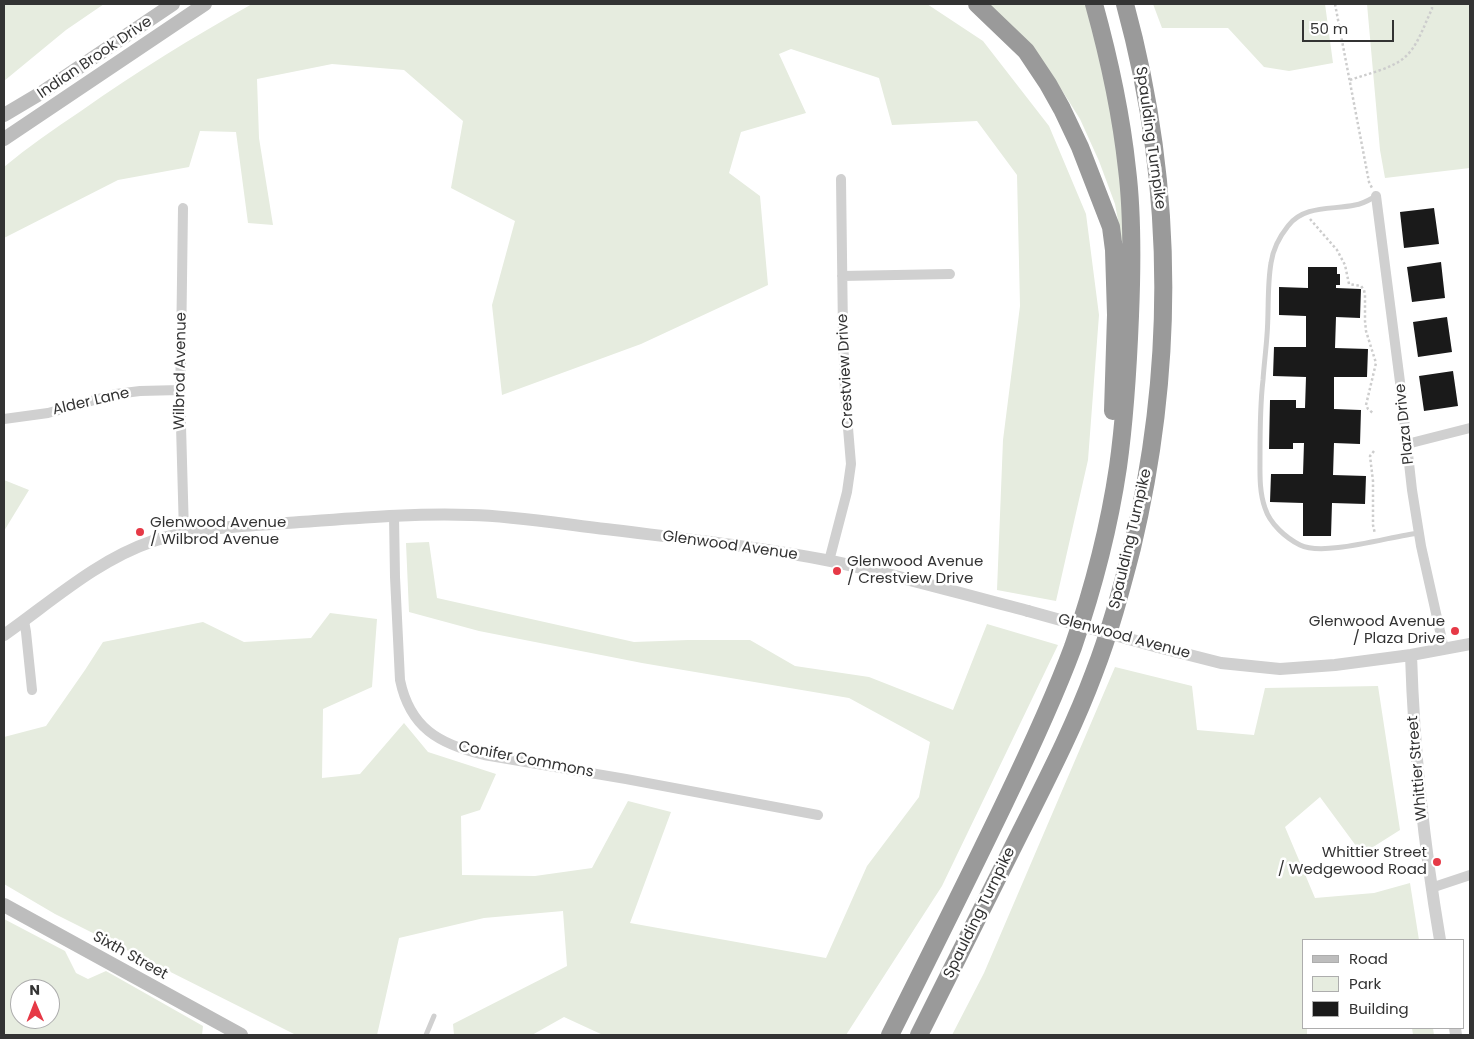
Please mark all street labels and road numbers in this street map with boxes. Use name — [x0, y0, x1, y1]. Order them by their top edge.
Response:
street label: Indian Brook Drive — [34, 13, 156, 103]
street label: Spaulding Turnpike — [1131, 66, 1169, 210]
street label: Wilbrod Avenue — [171, 312, 191, 430]
street label: Crestview Drive — [834, 313, 858, 429]
street label: Plaza Drive — [1392, 383, 1418, 465]
street label: Alder Lane — [51, 384, 131, 420]
street label: Spaulding Turnpike — [1106, 467, 1156, 611]
street label: Glenwood Avenue — [661, 528, 799, 564]
street label: Glenwood Avenue — [1056, 611, 1192, 663]
street label: Whittier Street — [1404, 715, 1432, 821]
street label: Conifer Commons — [457, 738, 595, 782]
street label: Spaulding Turnpike — [940, 844, 1020, 982]
street label: Sixth Street — [89, 928, 171, 984]

